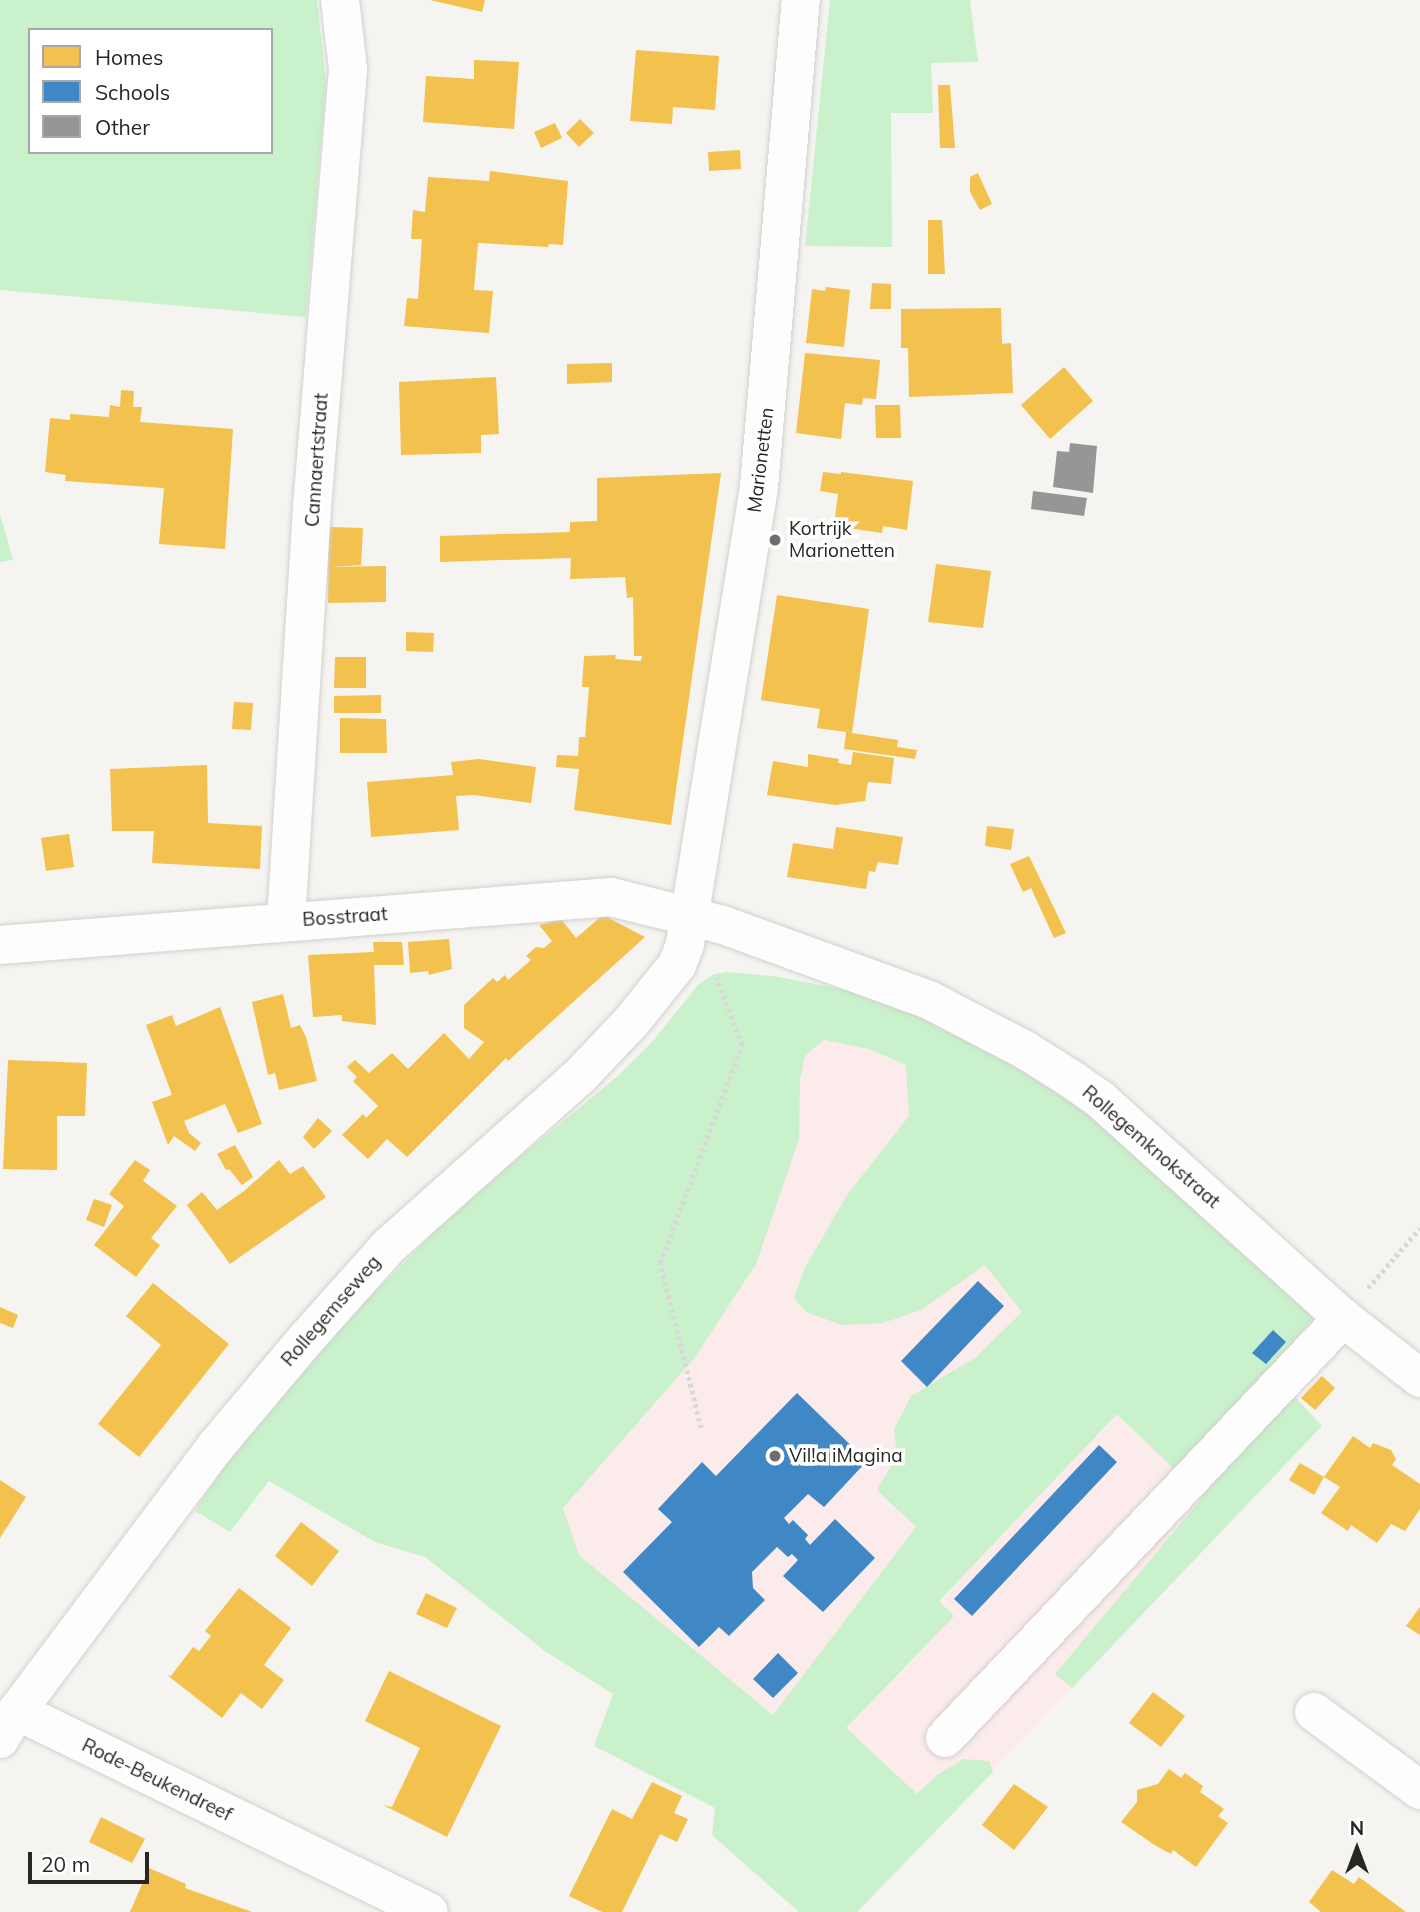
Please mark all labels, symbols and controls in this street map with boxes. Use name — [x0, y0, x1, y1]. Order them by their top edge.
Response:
legend — [28, 28, 273, 154]
text: Homes — [95, 44, 163, 70]
text: Schools — [95, 79, 170, 105]
text: Other — [95, 114, 150, 140]
street label: Cannaertstraat — [301, 392, 333, 528]
street label: Marionetten — [743, 406, 779, 514]
place label: Kortrijk Marionetten — [789, 518, 895, 562]
marker: Kortrijk Marionetten — [767, 532, 783, 548]
street label: Bosstraat — [302, 903, 388, 931]
street label: Rollegemknokstraat — [1077, 1081, 1225, 1213]
street label: Rollegemseweg — [277, 1251, 385, 1371]
place label: Vil!a iMagina — [789, 1445, 903, 1467]
marker: Vil!a iMagina — [767, 1448, 783, 1464]
street label: Rode-Beukendreef — [78, 1734, 236, 1826]
north arrow — [1322, 1814, 1392, 1884]
text: N — [1350, 1816, 1364, 1840]
scale bar — [32, 1839, 152, 1883]
text: 20 m — [41, 1851, 90, 1877]

